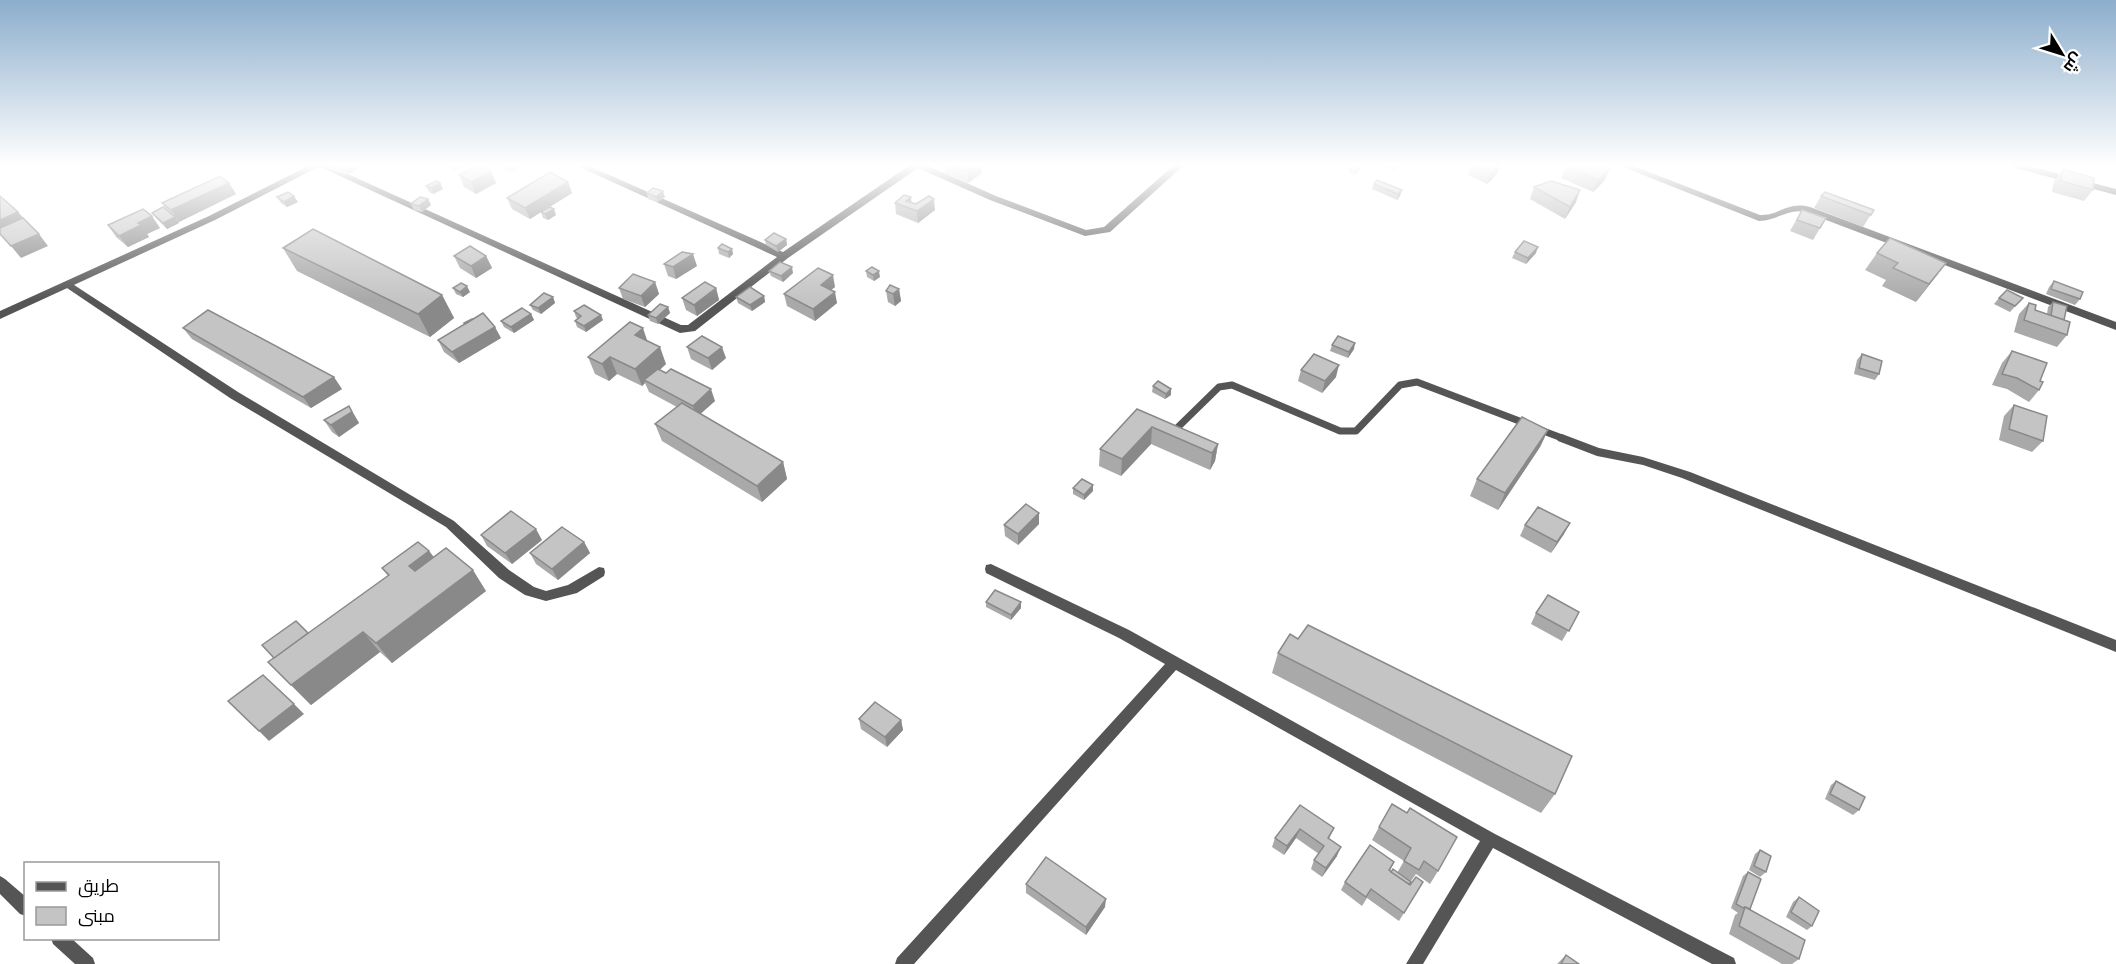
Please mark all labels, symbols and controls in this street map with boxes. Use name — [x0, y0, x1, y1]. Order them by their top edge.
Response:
north arrow — [2032, 24, 2092, 84]
text: ش — [2059, 48, 2088, 77]
legend — [24, 862, 219, 940]
text: طريق — [78, 874, 119, 898]
text: مبنى — [78, 904, 115, 928]

